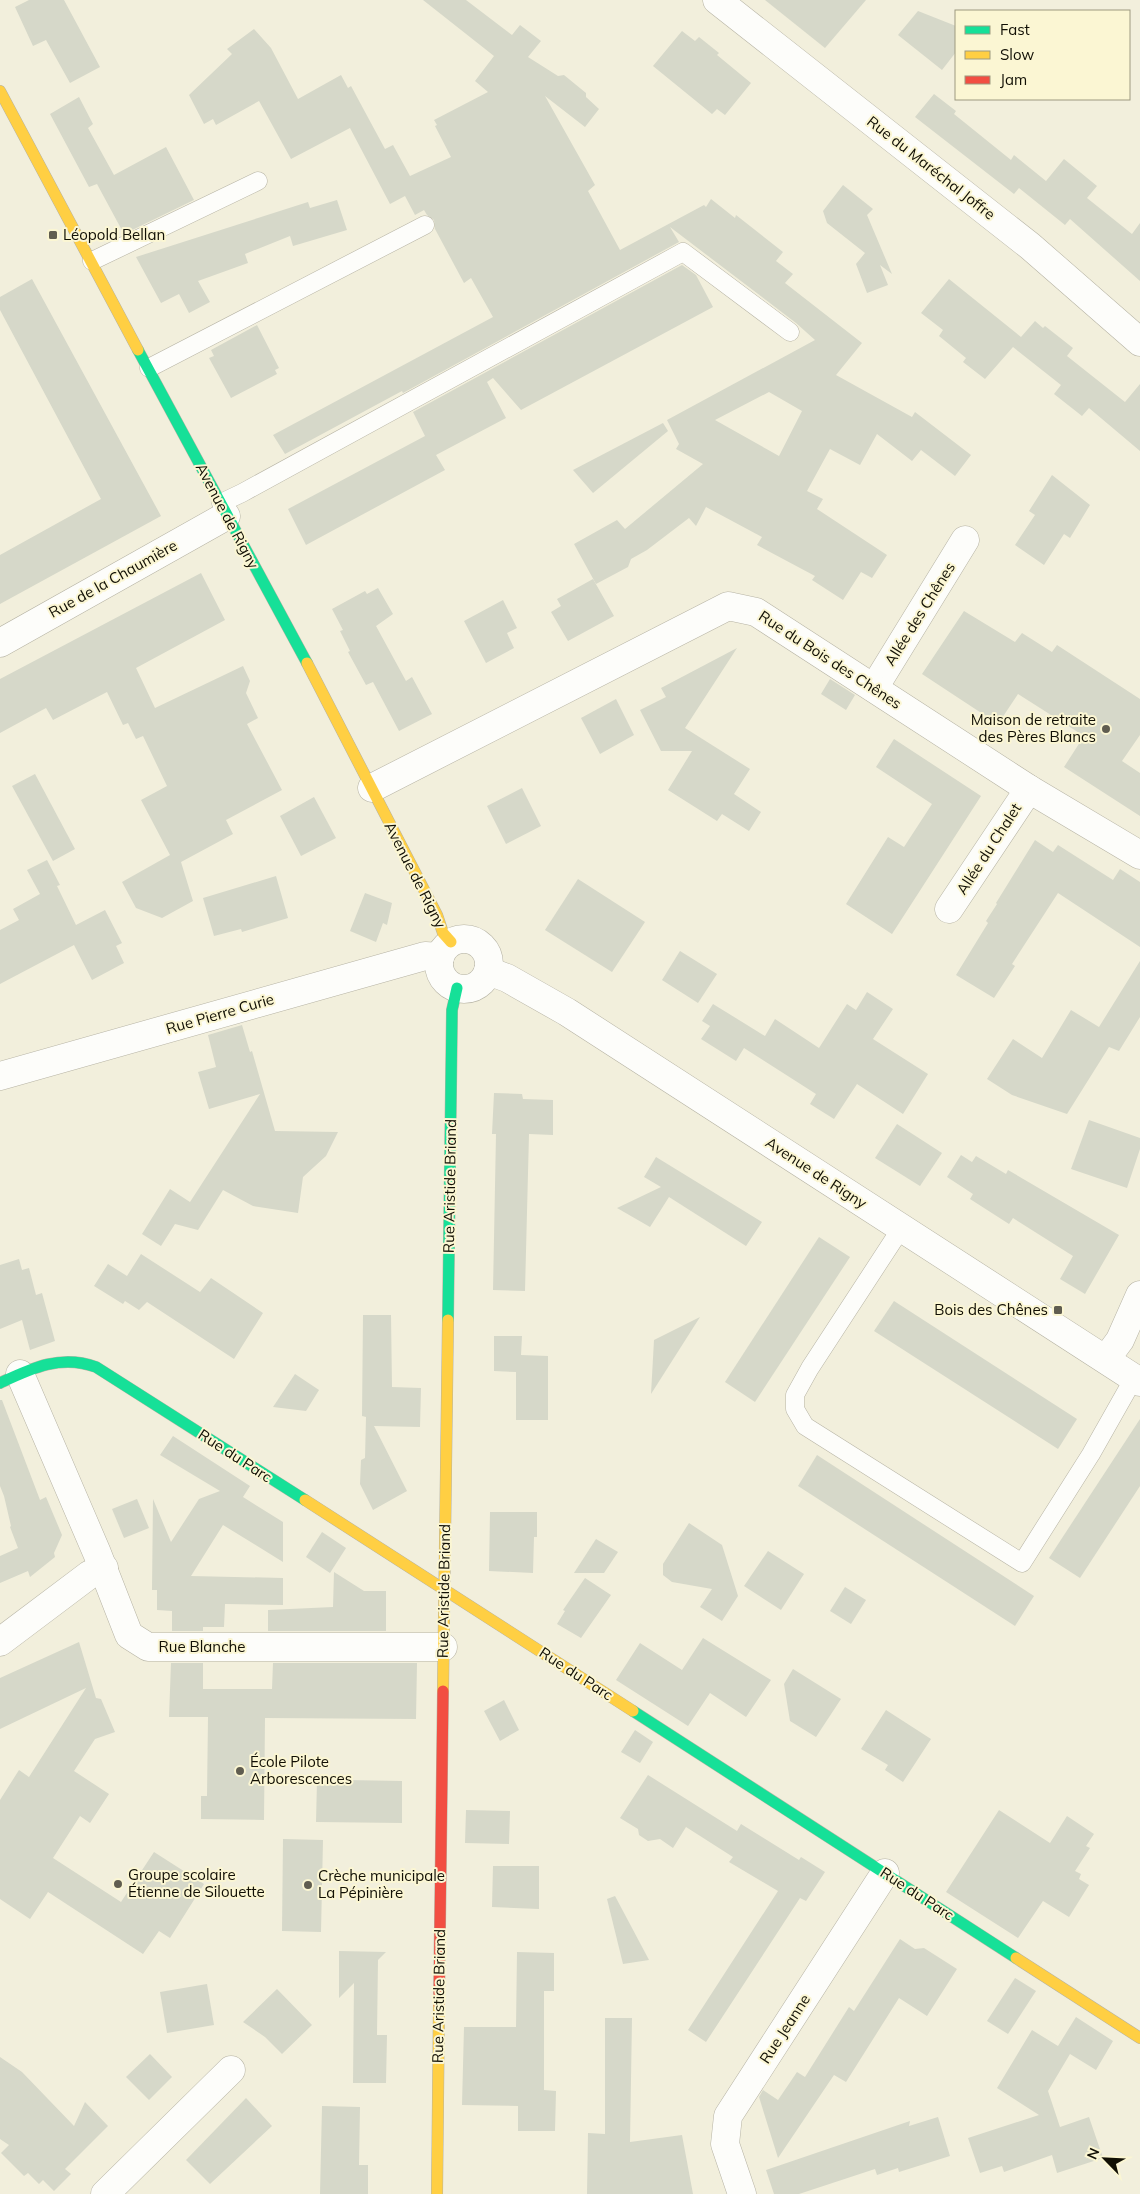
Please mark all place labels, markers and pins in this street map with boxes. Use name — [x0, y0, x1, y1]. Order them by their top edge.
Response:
place label: Léopold Bellan — [63, 225, 165, 244]
marker: Léopold Bellan — [47, 229, 59, 241]
place label: Maison de retraite des Pères Blancs — [971, 710, 1096, 746]
marker: Maison de retraite des Pères Blancs — [1100, 723, 1112, 735]
place label: Bois des Chênes — [934, 1300, 1048, 1319]
marker: Bois des Chênes — [1052, 1304, 1064, 1316]
place label: École Pilote Arborescences — [250, 1752, 352, 1788]
marker: École Pilote Arborescences — [234, 1765, 246, 1777]
place label: Groupe scolaire Étienne de Silouette — [128, 1865, 265, 1901]
place label: Crèche municipale La Pépinière — [318, 1866, 445, 1902]
marker: Groupe scolaire Étienne de Silouette — [112, 1878, 124, 1890]
marker: Crèche municipale La Pépinière — [302, 1879, 314, 1891]

